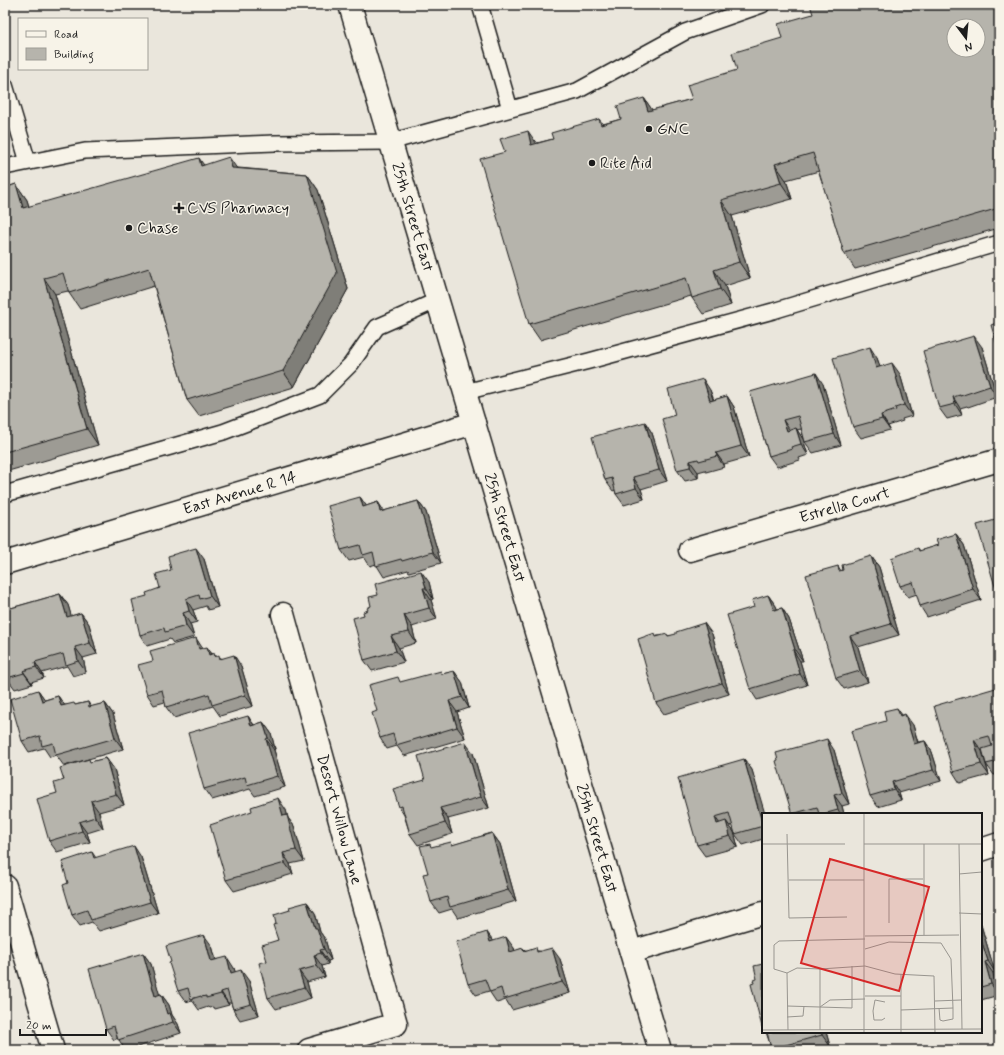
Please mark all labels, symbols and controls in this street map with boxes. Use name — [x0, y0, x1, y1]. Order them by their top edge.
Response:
legend — [18, 18, 148, 70]
north arrow — [946, 18, 986, 58]
text: Road — [54, 27, 78, 43]
text: N — [963, 39, 974, 54]
text: Building — [54, 47, 94, 64]
place label: GNC — [657, 119, 689, 140]
marker: GNC — [644, 124, 654, 134]
place label: Rite Aid — [600, 153, 652, 174]
marker: Rite Aid — [587, 158, 597, 168]
street label: 25th Street East — [387, 160, 439, 274]
place label: CVS Pharmacy — [187, 198, 289, 219]
marker: CVS Pharmacy — [174, 203, 184, 213]
place label: Chase — [137, 218, 178, 239]
marker: Chase — [124, 223, 134, 233]
street label: East Avenue R 14 — [180, 466, 299, 520]
street label: 25th Street East — [479, 470, 531, 585]
street label: Estrella Court — [797, 482, 893, 528]
street label: Desert Willow Lane — [312, 752, 368, 887]
street label: 25th Street East — [571, 781, 623, 895]
inset map — [762, 813, 982, 1033]
scale bar — [20, 1011, 106, 1037]
text: 20 m — [26, 1018, 52, 1034]

